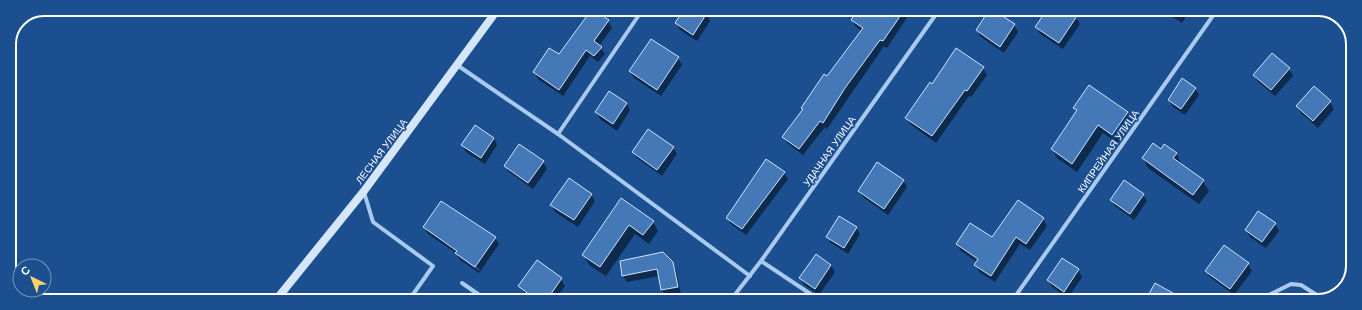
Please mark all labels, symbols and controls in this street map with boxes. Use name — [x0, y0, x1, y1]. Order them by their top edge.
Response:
street label: КИПРЕЙНАЯ УЛИЦА — [1075, 107, 1141, 195]
street label: УДАЧНАЯ УЛИЦА — [801, 114, 858, 188]
street label: ЛЕСНАЯ УЛИЦА — [353, 117, 410, 186]
north arrow — [12, 258, 52, 298]
text: С — [18, 264, 32, 278]

